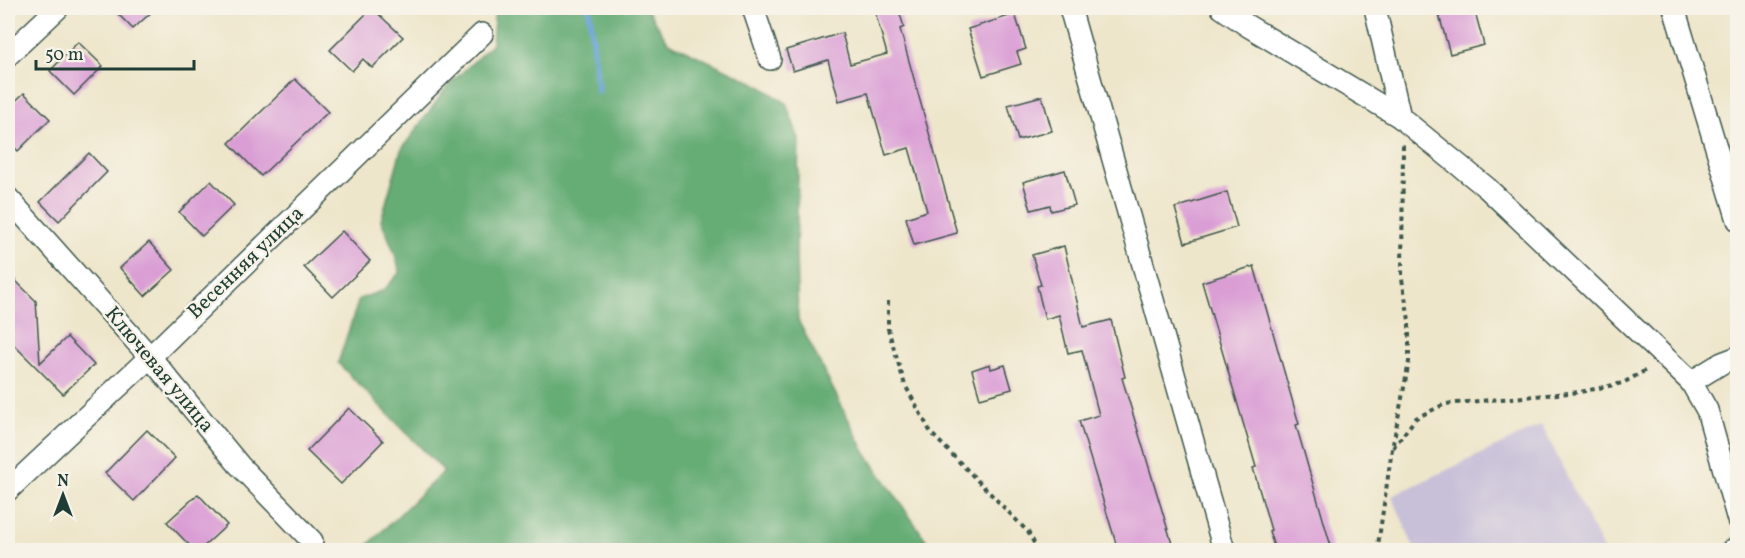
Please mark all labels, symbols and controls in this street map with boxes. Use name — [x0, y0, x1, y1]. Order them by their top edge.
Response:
scale bar — [36, 33, 194, 71]
text: 50 m — [45, 43, 84, 68]
street label: Весенняя улица — [181, 200, 311, 326]
street label: Ключевая улица — [97, 301, 221, 439]
north arrow — [33, 465, 93, 525]
text: N — [57, 471, 69, 493]

